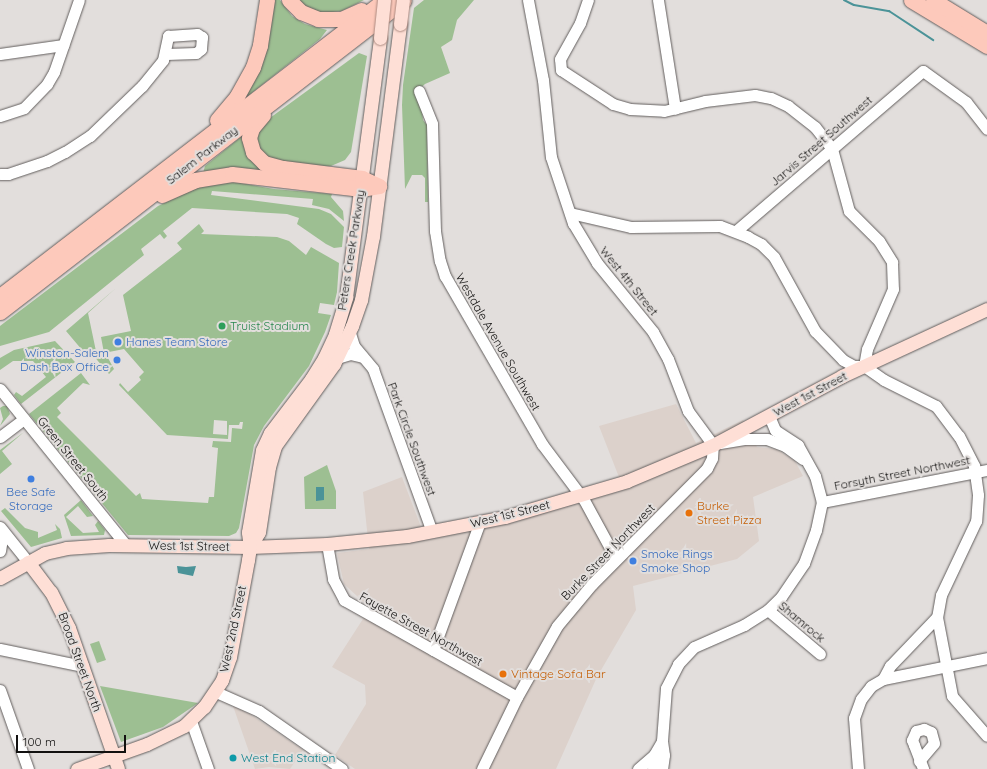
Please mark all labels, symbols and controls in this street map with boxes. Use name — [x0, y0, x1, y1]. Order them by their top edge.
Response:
street label: Jarvis Street Southwest — [767, 93, 875, 189]
street label: Salem Parkway — [164, 123, 240, 187]
street label: Peters Creek Parkway — [334, 189, 368, 311]
street label: West 4th Street — [597, 244, 661, 318]
street label: Westdale Avenue Southwest — [453, 271, 543, 413]
place label: Truist Stadium — [230, 319, 309, 333]
marker: Truist Stadium — [217, 321, 227, 331]
place label: Hanes Team Store — [126, 335, 228, 349]
marker: Hanes Team Store — [113, 337, 123, 347]
place label: Winston-Salem Dash Box Office — [20, 346, 109, 374]
marker: Winston-Salem Dash Box Office — [112, 355, 122, 365]
street label: West 1st Street — [771, 369, 849, 419]
street label: Park Circle Southwest — [385, 380, 439, 498]
street label: Green Street South — [35, 414, 111, 504]
street label: Forsyth Street Northwest — [833, 453, 971, 493]
marker: Bee Safe Storage — [26, 474, 36, 484]
place label: Bee Safe Storage — [6, 485, 56, 513]
street label: West 1st Street — [469, 497, 551, 531]
place label: Burke Street Pizza — [697, 499, 762, 527]
street label: Burke Street Northwest — [558, 501, 658, 603]
marker: Burke Street Pizza — [684, 508, 694, 518]
street label: West 1st Street — [148, 538, 230, 554]
place label: Smoke Rings Smoke Shop — [641, 547, 713, 575]
marker: Smoke Rings Smoke Shop — [628, 556, 638, 566]
street label: West 2nd Street — [217, 584, 249, 674]
street label: Fayette Street Northwest — [357, 589, 485, 669]
street label: Shamrock — [776, 598, 828, 646]
street label: Broad Street North — [55, 610, 105, 714]
place label: Vintage Sofa Bar — [511, 667, 606, 681]
marker: Vintage Sofa Bar — [498, 669, 508, 679]
scale bar — [18, 727, 128, 753]
text: 100 m — [23, 734, 56, 749]
place label: West End Station — [241, 751, 335, 765]
marker: West End Station — [228, 753, 238, 763]

